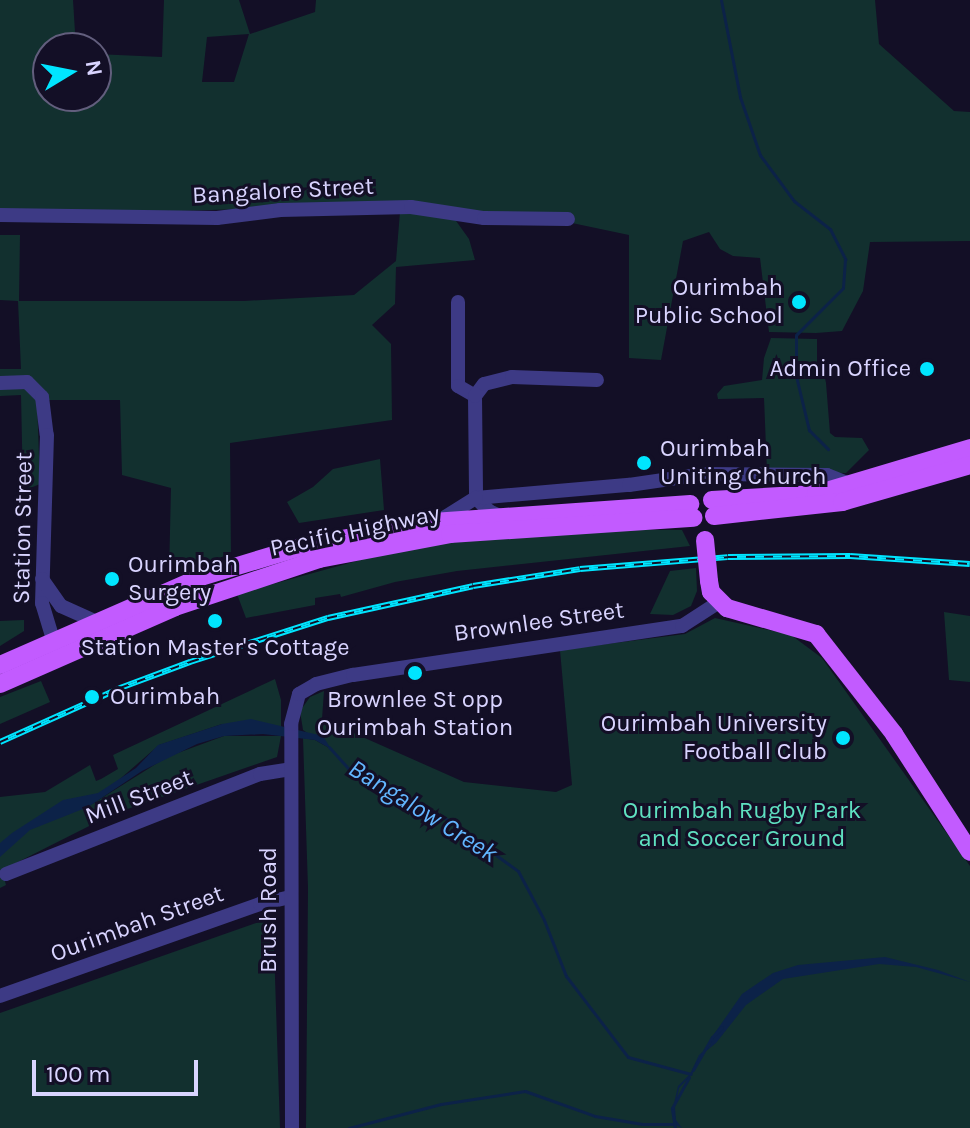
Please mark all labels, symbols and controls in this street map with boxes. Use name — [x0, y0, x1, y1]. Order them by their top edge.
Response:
north arrow — [32, 32, 112, 112]
text: N — [79, 58, 108, 78]
street label: Bangalore Street — [191, 172, 375, 210]
place label: Ourimbah Public School — [635, 274, 783, 330]
marker: Ourimbah Public School — [790, 293, 808, 311]
place label: Admin Office — [769, 355, 911, 383]
marker: Admin Office — [918, 360, 936, 378]
place label: Ourimbah Uniting Church — [660, 435, 826, 491]
street label: Station Street — [7, 452, 39, 604]
marker: Ourimbah Uniting Church — [635, 454, 653, 472]
street label: Pacific Highway — [268, 499, 442, 563]
place label: Ourimbah Surgery — [128, 551, 238, 607]
marker: Ourimbah Surgery — [103, 570, 121, 588]
street label: Brownlee Street — [452, 596, 626, 648]
marker: Station Master's Cottage — [206, 612, 224, 630]
place label: Station Master's Cottage — [81, 634, 349, 662]
marker: Brownlee St opp Ourimbah Station — [406, 664, 424, 682]
place label: Ourimbah — [110, 683, 220, 711]
marker: Ourimbah — [81, 686, 103, 708]
place label: Brownlee St opp Ourimbah Station — [317, 686, 513, 742]
place label: Ourimbah University Football Club — [601, 710, 827, 766]
marker: Ourimbah University Football Club — [834, 729, 852, 747]
water label: Bangalow Creek — [342, 753, 504, 869]
street label: Mill Street — [81, 763, 197, 831]
park label: Ourimbah Rugby Park and Soccer Ground — [623, 797, 861, 853]
street label: Brush Road — [255, 847, 283, 973]
street label: Ourimbah Street — [47, 879, 227, 969]
scale bar — [36, 1044, 202, 1094]
text: 100 m — [46, 1060, 111, 1088]

